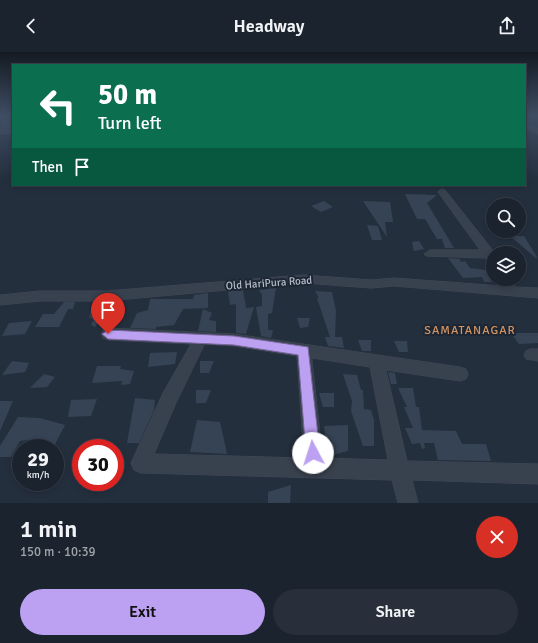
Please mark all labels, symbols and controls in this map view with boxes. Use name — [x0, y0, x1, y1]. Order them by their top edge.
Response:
icon: back — [20, 15, 42, 37]
text: Headway — [234, 15, 304, 37]
icon: share — [496, 15, 518, 37]
text: 50 m — [98, 78, 157, 112]
icon: left — [32, 80, 84, 132]
text: Turn left — [98, 112, 161, 134]
icon: arrive — [71, 156, 93, 178]
text: Then — [32, 158, 63, 176]
map controls — [486, 198, 526, 286]
button: search — [486, 198, 526, 238]
button: layers — [486, 246, 526, 286]
street label: Old HariPura Road — [225, 273, 313, 293]
pin — [91, 293, 125, 334]
icon: arrive — [97, 299, 119, 321]
district label: SAMATANAGAR — [424, 323, 516, 338]
position arrow — [292, 432, 334, 474]
speed limit sign: 30 — [72, 439, 124, 491]
text: 29 — [27, 447, 49, 472]
text: km/h — [27, 469, 49, 481]
text: 1 min — [20, 514, 77, 544]
button: close — [476, 516, 518, 558]
text: 150 m · 10:39 — [20, 544, 96, 560]
button: Exit — [20, 589, 265, 635]
button: Share — [273, 589, 518, 635]

